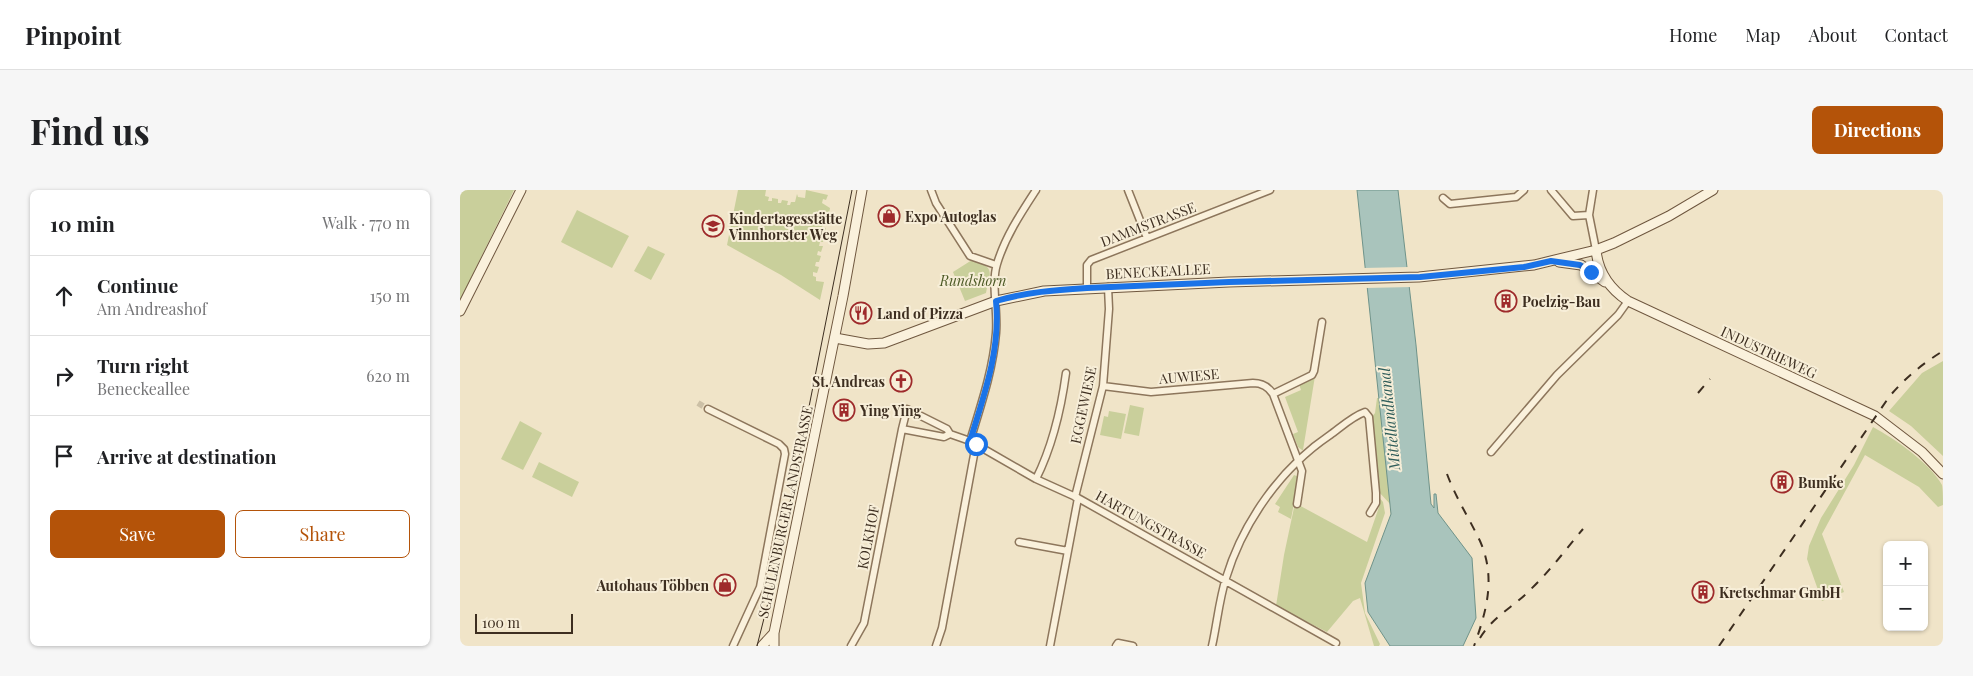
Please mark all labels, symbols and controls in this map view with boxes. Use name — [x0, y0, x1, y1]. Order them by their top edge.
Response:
text: Pinpoint — [25, 19, 121, 51]
text: Home — [1669, 23, 1717, 47]
text: Map — [1745, 23, 1780, 47]
text: About — [1808, 23, 1857, 47]
text: Contact — [1885, 23, 1948, 47]
button: Directions — [1812, 106, 1943, 154]
text: Find us — [30, 107, 150, 154]
street label: DAMMSTRASSE — [1098, 197, 1198, 251]
shop icon: Expo Autoglas — [877, 204, 901, 228]
place label: Expo Autoglas — [905, 207, 996, 226]
text: 10 min — [50, 209, 115, 237]
place label: Kindertagesstätte Vinnhorster Weg — [728, 209, 842, 244]
text: Walk · 770 m — [322, 212, 410, 233]
school or university icon: Kindertagesstätte Vinnhorster Weg — [701, 214, 725, 238]
street label: BENECKEALLEE — [1105, 259, 1211, 283]
route end — [1580, 261, 1603, 284]
park label: Rundshorn — [939, 271, 1006, 290]
text: Continue — [97, 272, 178, 298]
icon: ahead — [50, 282, 78, 310]
text: 150 m — [370, 285, 410, 306]
building icon: Poelzig-Bau — [1494, 289, 1518, 313]
place label: Poelzig-Bau — [1522, 292, 1601, 311]
text: Am Andreashof — [97, 298, 207, 319]
restaurant icon: Land of Pizza — [849, 301, 873, 325]
place label: Land of Pizza — [877, 304, 964, 323]
street label: INDUSTRIEWEG — [1718, 321, 1820, 383]
text: Turn right — [97, 352, 189, 378]
icon: right — [50, 362, 78, 390]
street label: AUWIESE — [1157, 364, 1220, 388]
text: 620 m — [366, 365, 410, 386]
street label: EGGEWIESE — [1066, 365, 1100, 445]
water label: Mittellandkanal — [1374, 366, 1404, 472]
church icon: St. Andreas — [889, 369, 913, 393]
place label: St. Andreas — [812, 372, 885, 391]
text: Beneckeallee — [97, 378, 190, 399]
building icon: Ying Ying — [832, 398, 856, 422]
place label: Ying Ying — [859, 401, 921, 420]
street label: SCHULENBURGER LANDSTRASSE — [753, 404, 817, 620]
route start — [965, 433, 988, 456]
icon: arrive — [50, 442, 78, 470]
text: Arrive at destination — [97, 443, 277, 469]
building icon: Bumke — [1770, 470, 1794, 494]
place label: Bumke — [1798, 473, 1843, 492]
street label: HARTUNGSTRASSE — [1092, 486, 1210, 562]
street label: KOLKHOF — [852, 503, 884, 571]
button: Save — [50, 510, 225, 558]
button: Share — [235, 510, 410, 558]
map controls — [1883, 541, 1928, 631]
button: + — [1883, 541, 1928, 586]
shop icon: Autohaus Többen — [713, 573, 737, 597]
place label: Autohaus Többen — [596, 576, 709, 595]
building icon: Kretschmar GmbH — [1691, 580, 1715, 604]
place label: Kretschmar GmbH — [1719, 583, 1841, 602]
button: − — [1883, 586, 1928, 631]
scale bar — [475, 611, 572, 634]
text: 100 m — [482, 613, 520, 632]

